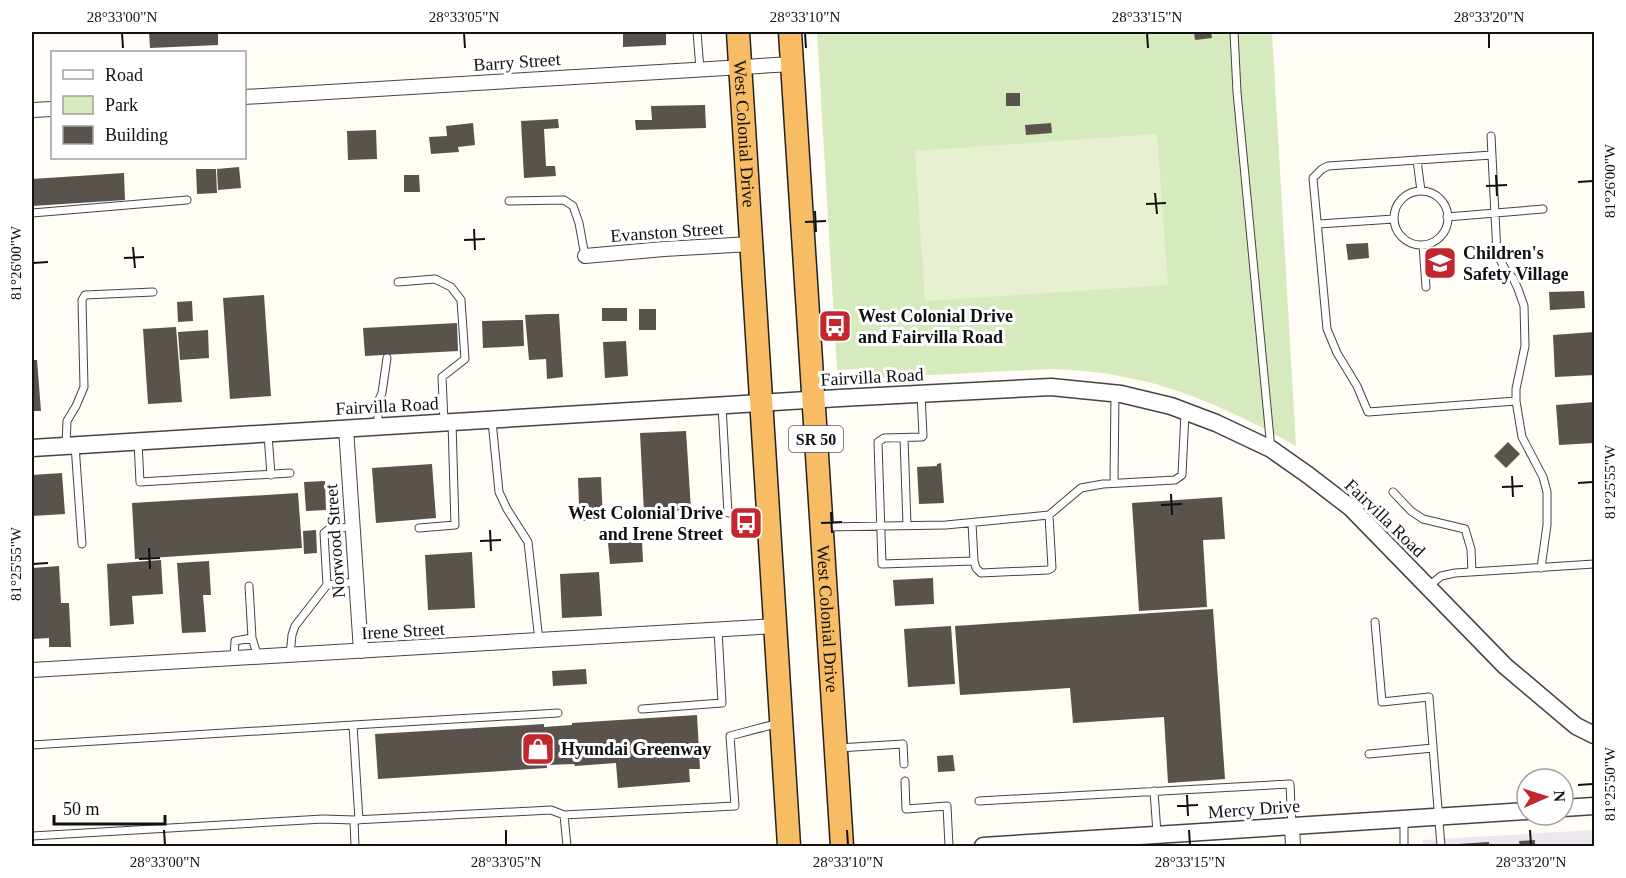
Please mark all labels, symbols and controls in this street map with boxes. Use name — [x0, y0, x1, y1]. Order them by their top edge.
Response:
text: 28°33'00"N — [87, 9, 157, 25]
text: 28°33'05"N — [429, 9, 499, 25]
text: 28°33'10"N — [770, 9, 840, 25]
text: 28°33'15"N — [1112, 9, 1182, 25]
text: 28°33'20"N — [1454, 9, 1524, 25]
street label: Barry Street — [473, 49, 561, 75]
legend — [51, 51, 246, 159]
street label: West Colonial Drive — [730, 59, 759, 208]
text: Road — [105, 65, 143, 85]
text: Park — [105, 95, 138, 115]
text: Building — [105, 125, 168, 145]
text: 81°26'00"W — [1602, 143, 1618, 218]
street label: Evanston Street — [610, 218, 724, 246]
text: 81°26'00"W — [8, 225, 24, 300]
place label: Children's Safety Village — [1463, 243, 1569, 284]
school or university icon: Children's Safety Village — [1422, 245, 1458, 281]
place label: West Colonial Drive and Fairvilla Road — [858, 306, 1013, 347]
bus stop icon: West Colonial Drive and Fairvilla Road — [817, 308, 853, 344]
street label: Fairvilla Road — [820, 364, 924, 390]
street label: Fairvilla Road — [335, 393, 439, 419]
road number: SR 50 — [789, 426, 843, 452]
text: 81°25'55"W — [1602, 444, 1618, 519]
street label: Fairvilla Road — [1341, 475, 1429, 561]
street label: Norwood Street — [321, 483, 349, 599]
place label: West Colonial Drive and Irene Street — [568, 503, 723, 544]
bus stop icon: West Colonial Drive and Irene Street — [728, 505, 764, 541]
text: 81°25'55"W — [8, 526, 24, 601]
street label: West Colonial Drive — [813, 544, 842, 693]
street label: Irene Street — [361, 619, 445, 643]
shop icon: Hyundai Greenway — [520, 731, 556, 767]
place label: Hyundai Greenway — [561, 739, 711, 759]
text: 81°25'50"W — [1602, 746, 1618, 821]
north arrow — [1515, 767, 1575, 827]
scale bar — [54, 788, 165, 826]
text: N — [1551, 790, 1568, 803]
street label: Mercy Drive — [1207, 796, 1301, 822]
text: 50 m — [63, 799, 100, 819]
text: 28°33'00"N — [130, 854, 200, 870]
text: 28°33'05"N — [471, 854, 541, 870]
text: 28°33'10"N — [813, 854, 883, 870]
text: 28°33'15"N — [1155, 854, 1225, 870]
text: 28°33'20"N — [1496, 854, 1566, 870]

